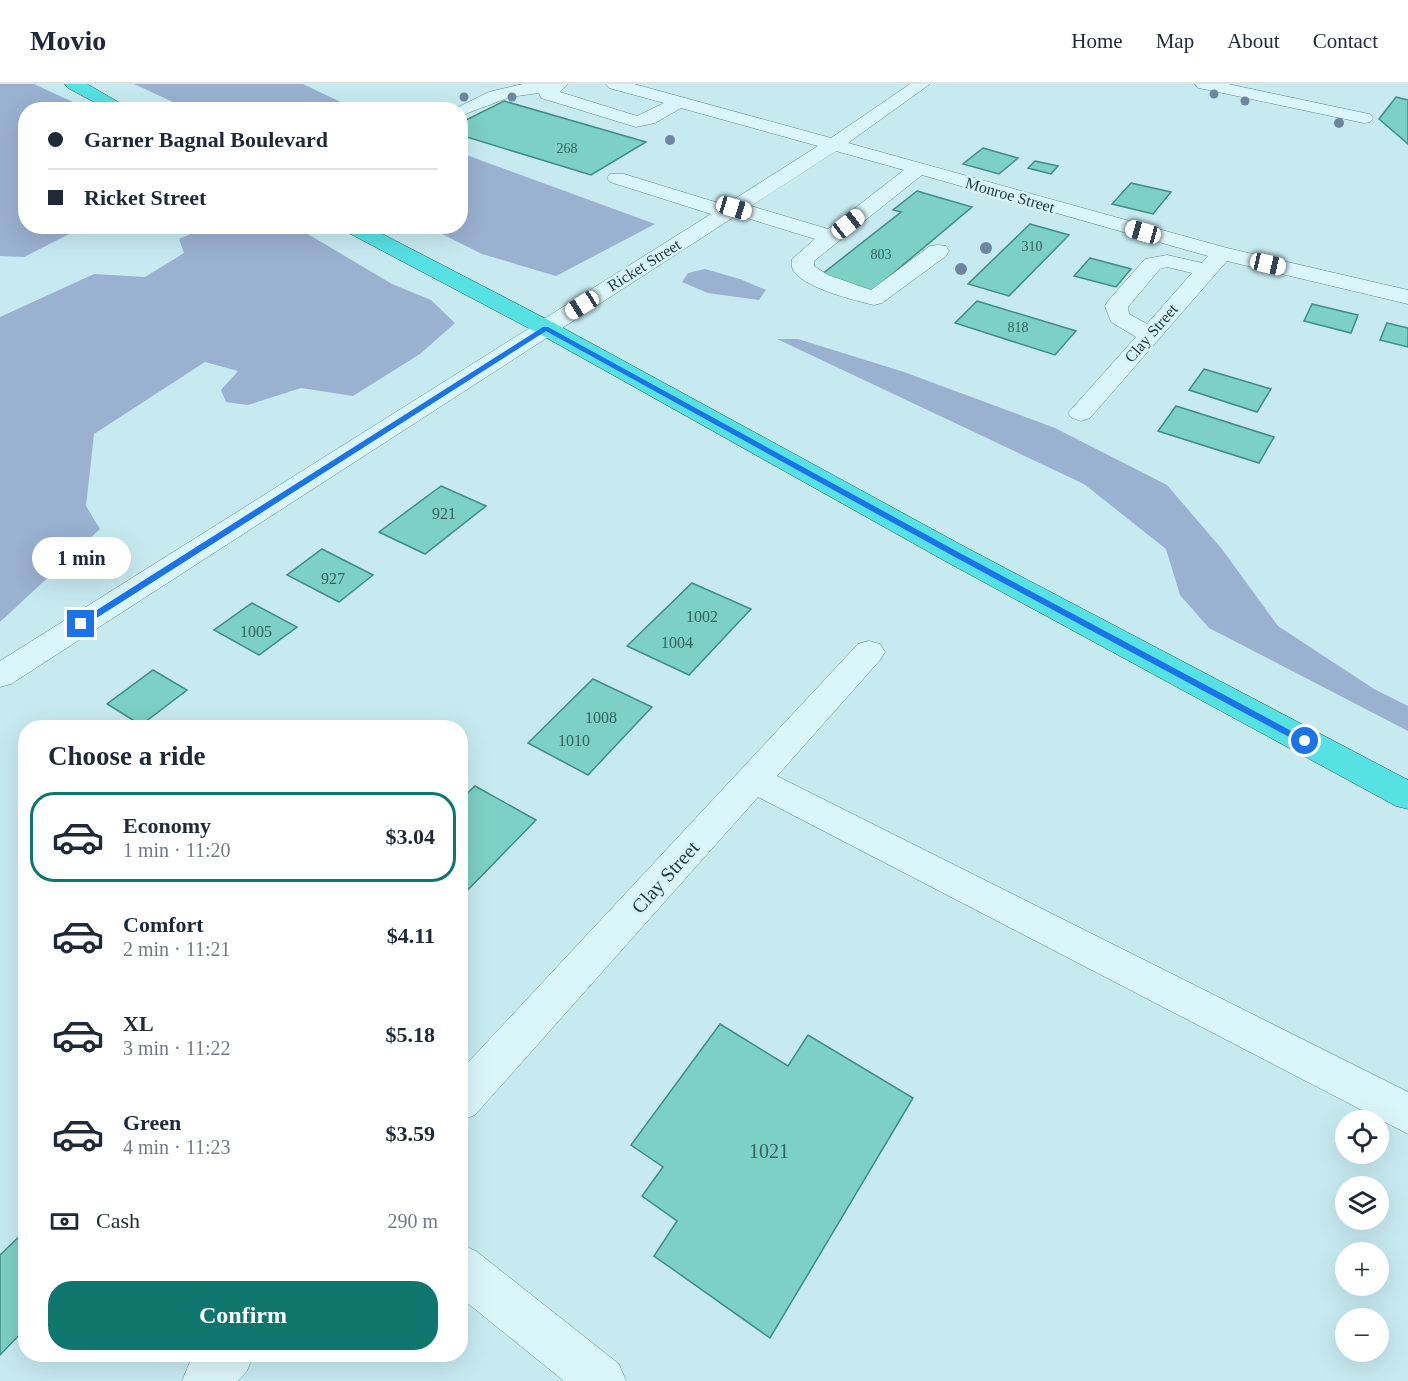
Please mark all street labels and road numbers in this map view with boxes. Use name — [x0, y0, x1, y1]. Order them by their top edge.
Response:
street label: Monroe Street — [963, 174, 1057, 216]
street label: Ricket Street — [604, 235, 684, 294]
street label: Clay Street — [1121, 300, 1182, 366]
street label: Clay Street — [627, 836, 704, 918]

